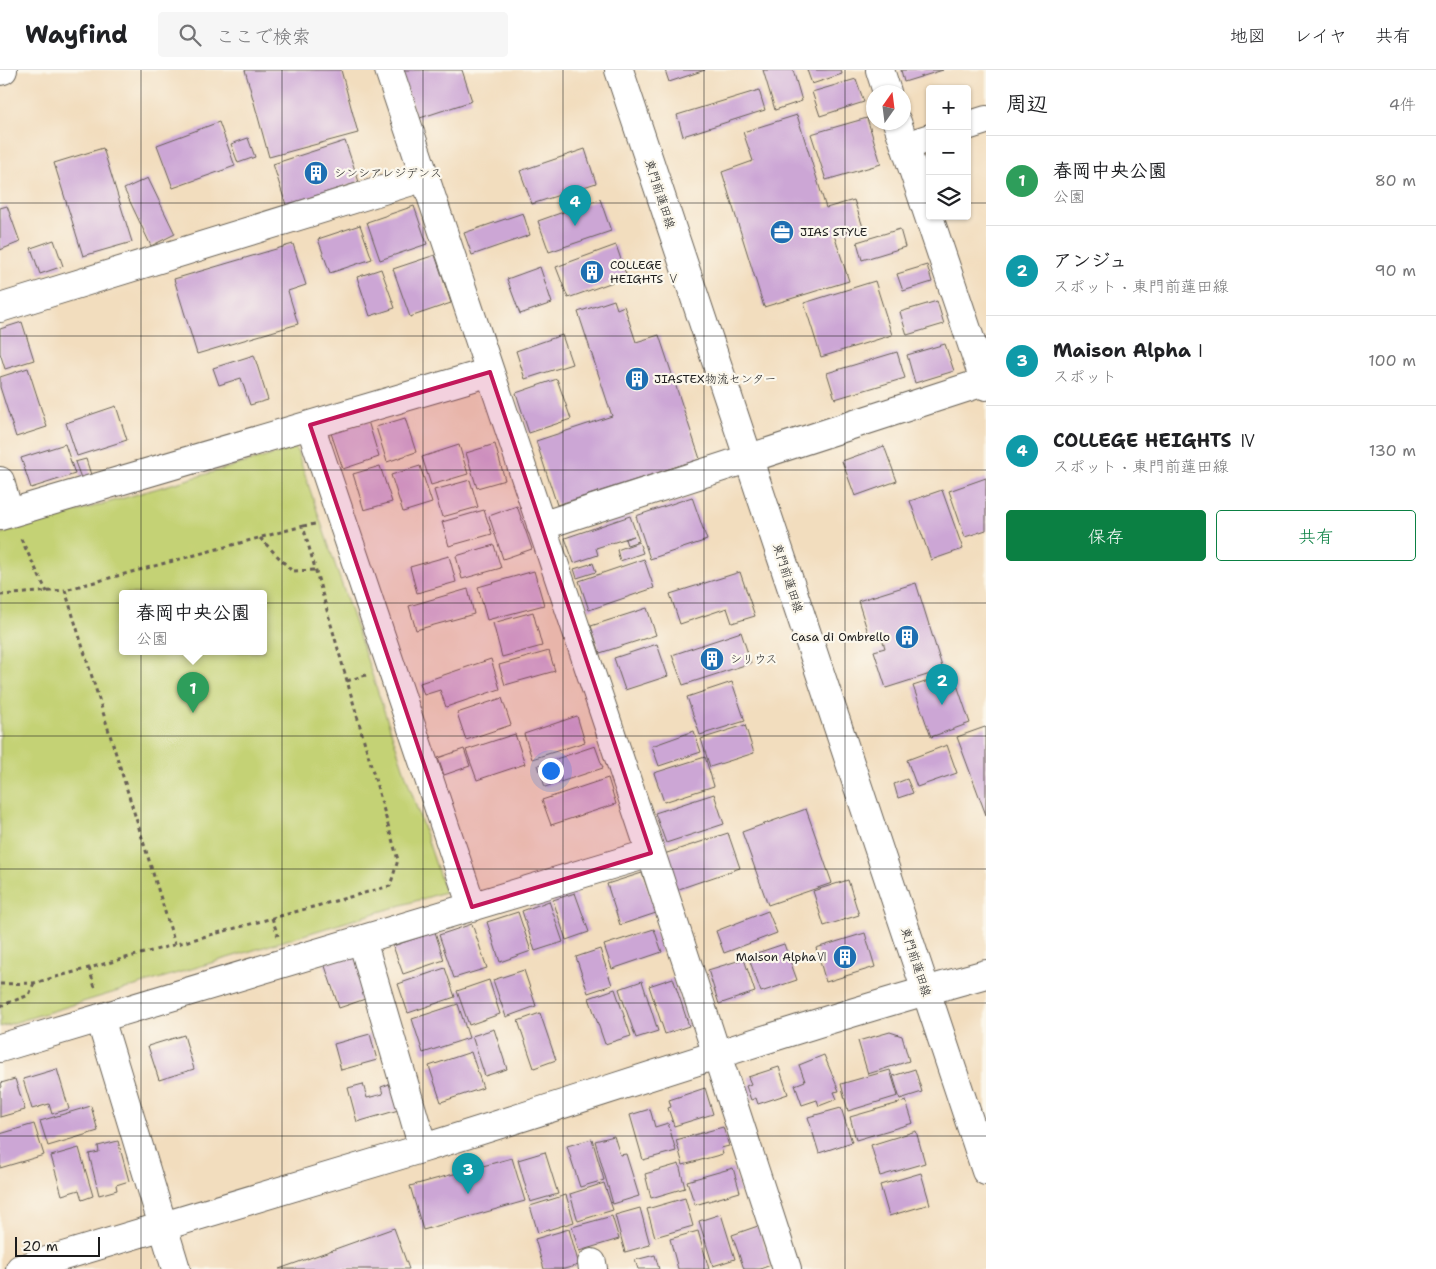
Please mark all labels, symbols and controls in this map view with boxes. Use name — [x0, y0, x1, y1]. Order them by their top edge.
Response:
search box — [158, 12, 508, 57]
text: Wayfind — [25, 19, 128, 51]
icon: search — [176, 21, 204, 49]
text: ここで検索 — [216, 24, 311, 49]
text: 地図 — [1230, 24, 1266, 48]
text: レイヤ — [1294, 24, 1347, 48]
text: 共有 — [1375, 24, 1411, 48]
north arrow — [866, 85, 911, 130]
map controls — [926, 85, 971, 220]
button: + — [926, 85, 971, 130]
text: 周辺 — [1006, 90, 1048, 118]
text: 4件 — [1389, 94, 1416, 115]
button: − — [926, 130, 971, 175]
street label: 東門前蓮田線 — [641, 157, 679, 231]
text: 春岡中央公園 — [1053, 158, 1167, 183]
building icon: シンシアレジデンス — [303, 160, 329, 186]
place label: シンシアレジデンス — [334, 165, 442, 181]
text: 1 — [1018, 170, 1026, 191]
text: 80 m — [1375, 170, 1416, 191]
button: layers — [926, 175, 971, 220]
pin: 4 — [559, 185, 591, 226]
text: 公園 — [1053, 186, 1085, 207]
office icon: JIAS STYLE — [769, 219, 795, 245]
place label: JIAS STYLE — [800, 224, 867, 240]
text: アンジュ — [1053, 248, 1127, 273]
place label: COLLEGE HEIGHTS Ⅴ — [610, 257, 679, 287]
building icon: COLLEGE HEIGHTS Ⅴ — [579, 259, 605, 285]
text: 2 — [1016, 260, 1028, 281]
text: 90 m — [1375, 260, 1416, 281]
text: スポット · 東門前蓮田線 — [1053, 276, 1228, 297]
text: Maison AlphaⅠ — [1053, 338, 1210, 363]
text: 3 — [1016, 350, 1028, 371]
text: 100 m — [1368, 350, 1416, 371]
building icon: JIASTEX物流センター — [624, 366, 650, 392]
text: スポット — [1053, 366, 1117, 387]
place label: JIASTEX物流センター — [654, 371, 776, 387]
text: COLLEGE HEIGHTS Ⅳ — [1053, 428, 1257, 453]
text: 4 — [1016, 440, 1028, 461]
text: 130 m — [1369, 440, 1416, 461]
text: スポット · 東門前蓮田線 — [1053, 456, 1228, 477]
button: 保存 — [1006, 510, 1206, 561]
button: 共有 — [1216, 510, 1416, 561]
street label: 東門前蓮田線 — [769, 541, 807, 615]
popup — [119, 590, 267, 655]
text: 春岡中央公園 — [136, 600, 250, 625]
building icon: Casa di Ombrello — [894, 624, 920, 650]
text: 公園 — [136, 628, 168, 649]
place label: Casa di Ombrello — [791, 629, 890, 645]
building icon: シリウス — [699, 646, 725, 672]
place label: シリウス — [730, 651, 777, 667]
pin: 2 — [926, 664, 958, 705]
pin: 1 — [177, 672, 209, 713]
your location — [538, 758, 564, 784]
street label: 東門前蓮田線 — [897, 925, 935, 999]
building icon: Maison AlphaⅥ — [832, 944, 858, 970]
place label: Maison AlphaⅥ — [736, 949, 828, 965]
pin: 3 — [452, 1153, 484, 1194]
scale bar — [15, 1234, 100, 1257]
text: 20 m — [22, 1237, 58, 1255]

